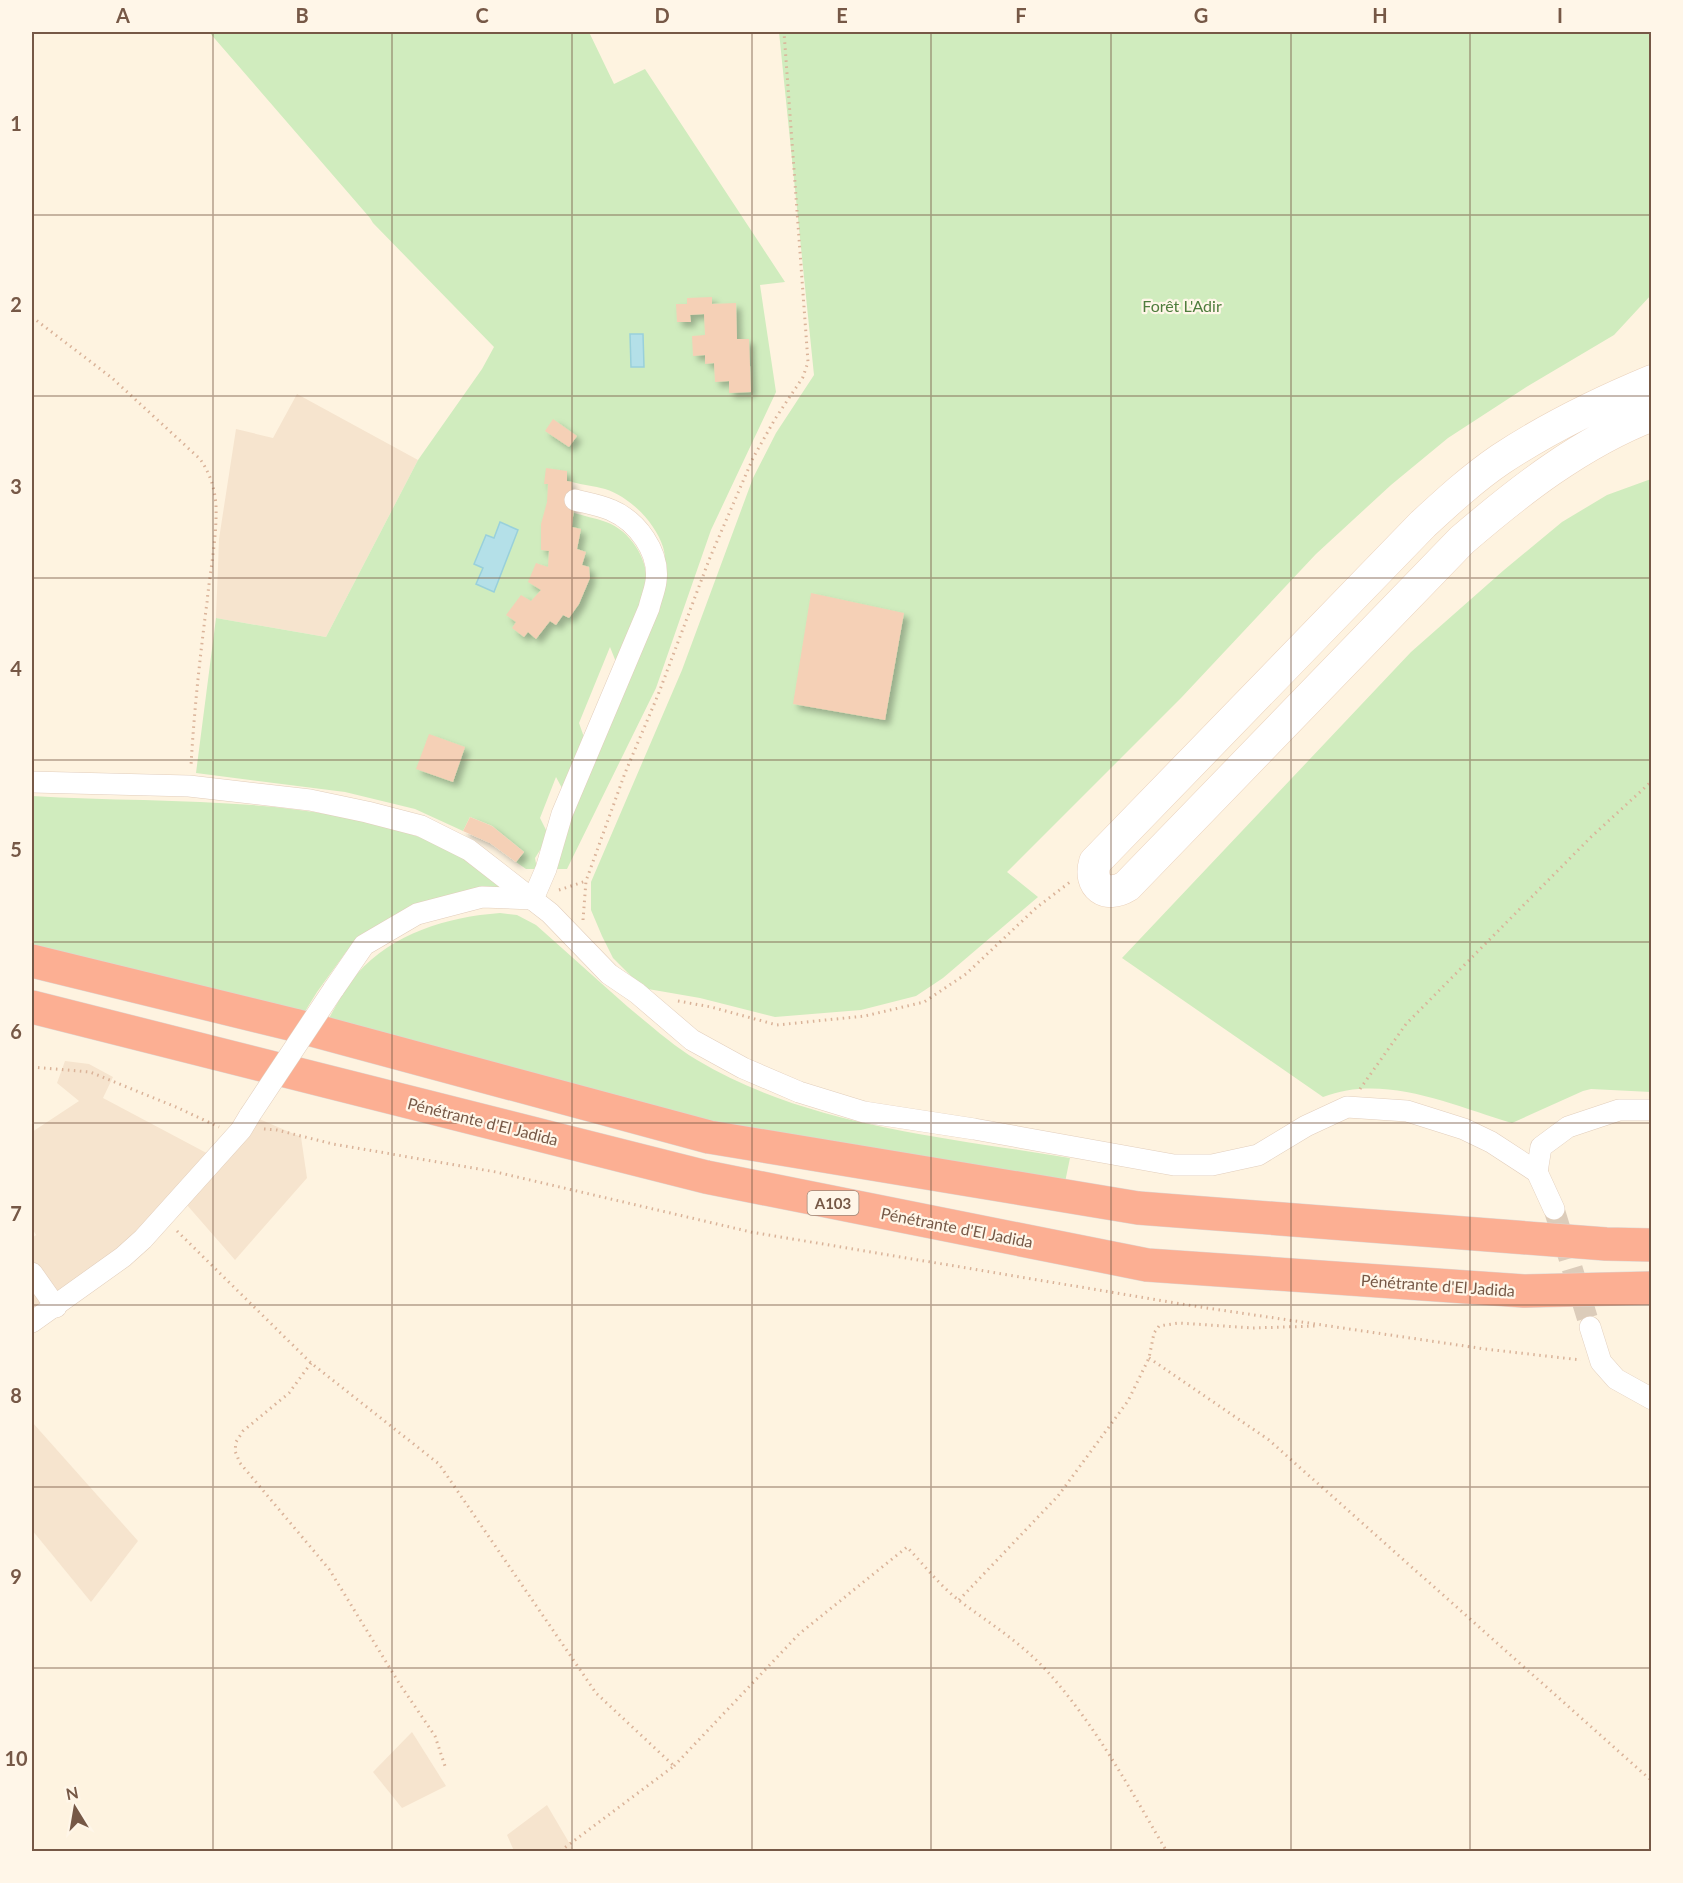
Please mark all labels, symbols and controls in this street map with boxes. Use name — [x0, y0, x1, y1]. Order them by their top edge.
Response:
text: A — [115, 3, 130, 27]
text: B — [295, 3, 309, 27]
text: C — [475, 3, 489, 27]
text: D — [654, 3, 670, 27]
text: E — [836, 3, 848, 27]
text: F — [1015, 3, 1027, 27]
text: G — [1194, 3, 1208, 27]
text: H — [1372, 3, 1388, 27]
text: I — [1557, 3, 1563, 27]
text: 1 — [10, 111, 22, 135]
text: 2 — [10, 292, 22, 316]
park label: Forêt L'Adir — [1142, 296, 1222, 315]
text: 3 — [10, 474, 22, 498]
text: 4 — [10, 656, 22, 680]
text: 5 — [10, 837, 22, 861]
text: 6 — [10, 1019, 22, 1043]
street label: Pénétrante d'El Jadida — [406, 1093, 560, 1149]
road number: A103 — [808, 1191, 858, 1215]
text: 7 — [10, 1201, 22, 1225]
street label: Pénétrante d'El Jadida — [879, 1203, 1035, 1251]
street label: Pénétrante d'El Jadida — [1360, 1270, 1516, 1300]
text: 8 — [10, 1383, 22, 1407]
text: 9 — [10, 1564, 22, 1588]
text: 10 — [4, 1746, 28, 1770]
north arrow — [45, 1778, 105, 1838]
text: N — [64, 1782, 80, 1803]

